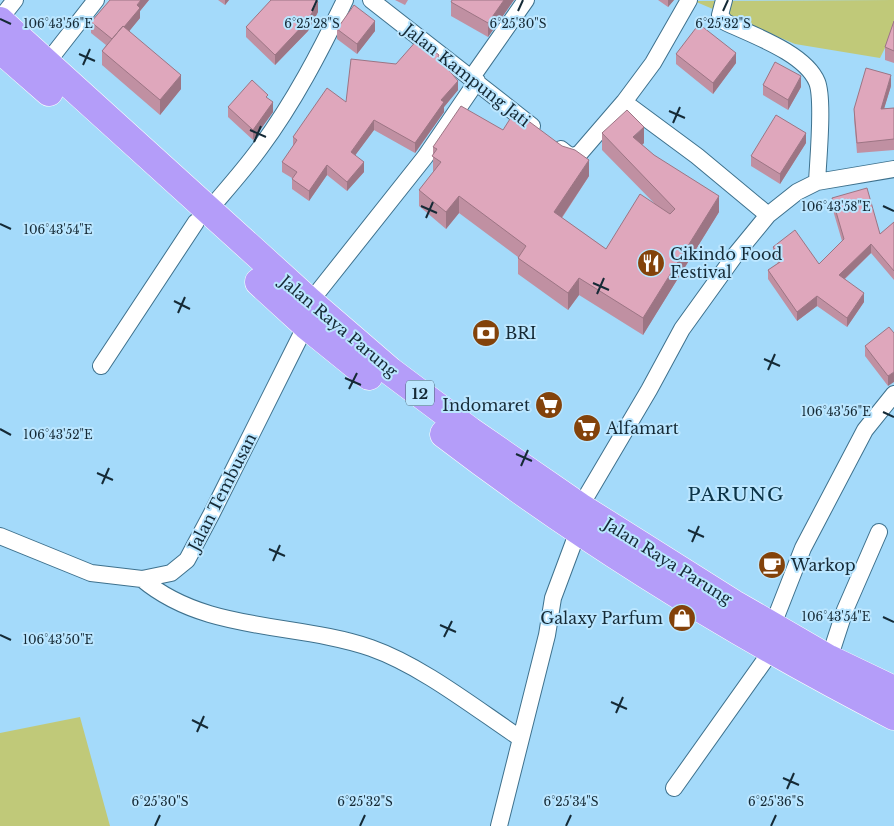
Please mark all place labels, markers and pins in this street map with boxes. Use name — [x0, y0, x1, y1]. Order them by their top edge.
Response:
place label: Cikindo Food Festival — [670, 244, 782, 282]
restaurant icon: Cikindo Food Festival — [636, 248, 666, 278]
bank icon: BRI — [471, 318, 501, 348]
place label: BRI — [505, 323, 536, 343]
supermarket icon: Indomaret — [534, 390, 564, 420]
place label: Indomaret — [442, 395, 530, 415]
supermarket icon: Alfamart — [572, 413, 602, 443]
place label: Alfamart — [605, 418, 679, 438]
cafe icon: Warkop — [757, 550, 787, 580]
place label: Warkop — [790, 555, 856, 575]
shop icon: Galaxy Parfum — [667, 603, 697, 633]
place label: Galaxy Parfum — [540, 608, 663, 628]

